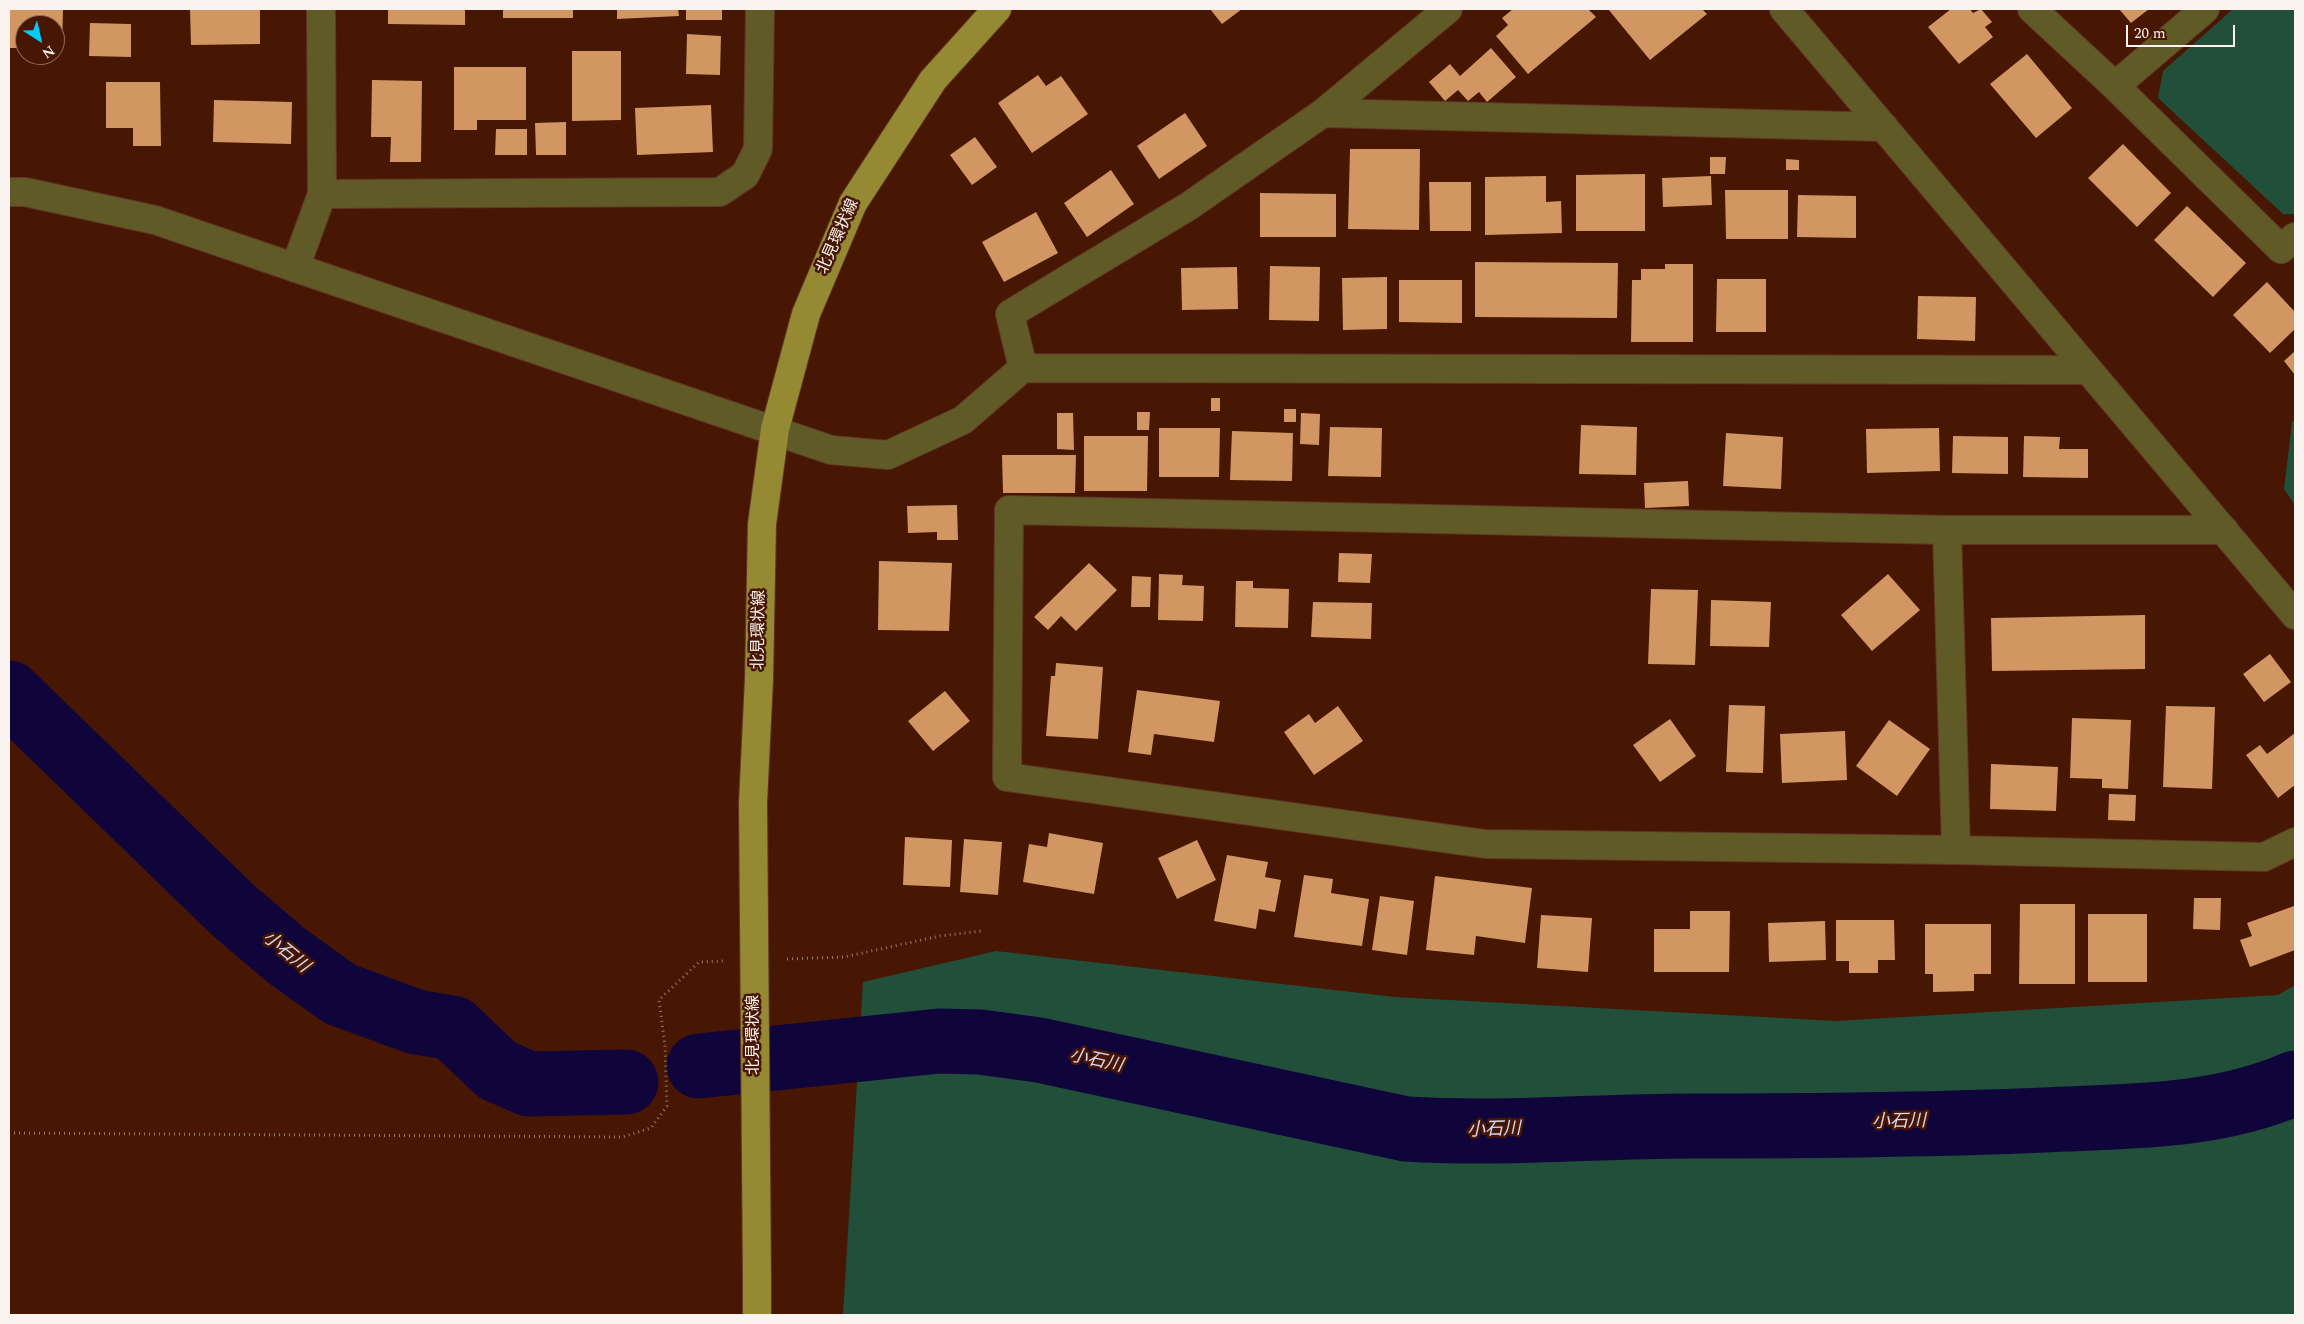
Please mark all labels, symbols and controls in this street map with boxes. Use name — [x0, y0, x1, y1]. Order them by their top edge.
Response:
north arrow — [15, 15, 65, 65]
scale bar — [2129, 15, 2238, 47]
text: 20 m — [2134, 22, 2166, 45]
text: N — [38, 40, 59, 64]
street label: 北見環状線 — [814, 197, 864, 277]
street label: 北見環状線 — [750, 590, 770, 670]
water label: 小石川 — [257, 928, 313, 978]
street label: 北見環状線 — [745, 995, 765, 1075]
water label: 小石川 — [1067, 1046, 1125, 1078]
water label: 小石川 — [1872, 1112, 1926, 1134]
water label: 小石川 — [1467, 1119, 1521, 1143]

